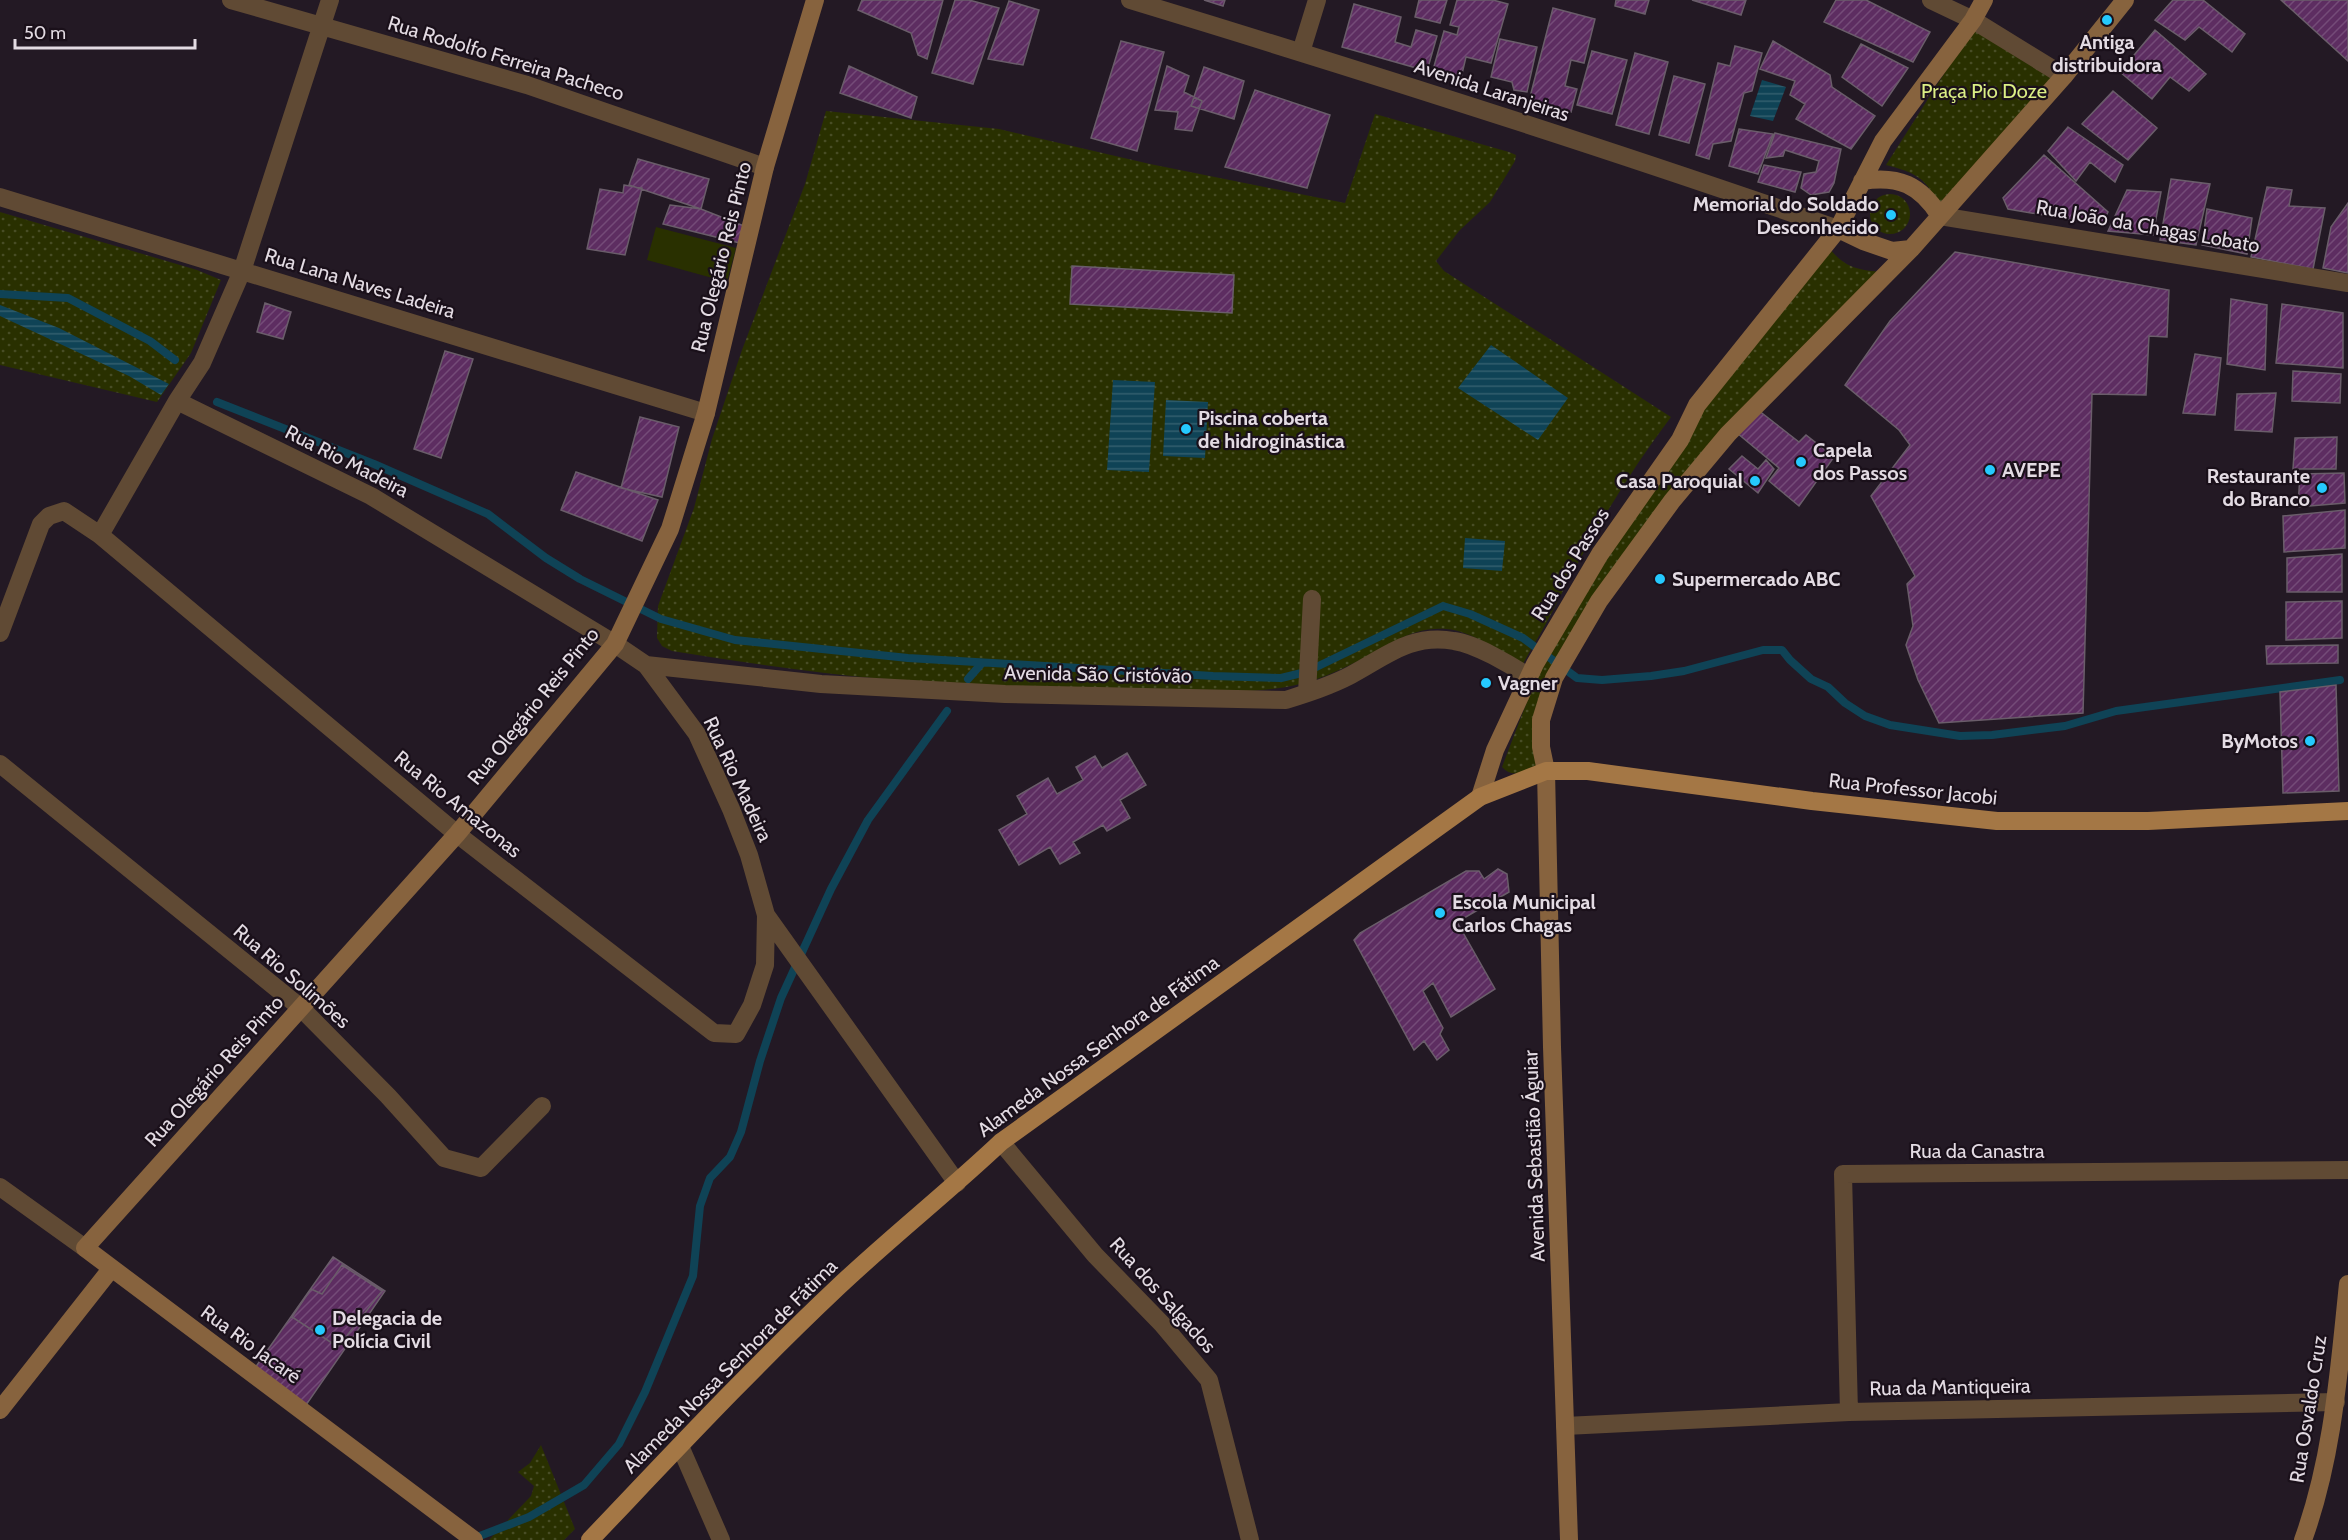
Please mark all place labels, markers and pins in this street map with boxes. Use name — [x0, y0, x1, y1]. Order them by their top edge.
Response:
marker: Antiga distribuidora — [2100, 13, 2114, 27]
place label: Antiga distribuidora — [2052, 30, 2162, 77]
place label: Memorial do Soldado Desconhecido — [1693, 192, 1879, 239]
marker: Memorial do Soldado Desconhecido — [1884, 208, 1898, 222]
place label: Piscina coberta de hidroginástica — [1198, 406, 1345, 453]
marker: Piscina coberta de hidroginástica — [1179, 422, 1193, 436]
place label: Capela dos Passos — [1813, 438, 1907, 485]
marker: Capela dos Passos — [1794, 455, 1808, 469]
place label: AVEPE — [2002, 458, 2061, 482]
marker: AVEPE — [1983, 463, 1997, 477]
place label: Restaurante do Branco — [2207, 464, 2310, 511]
place label: Casa Paroquial — [1616, 469, 1743, 493]
marker: Casa Paroquial — [1748, 474, 1762, 488]
marker: Restaurante do Branco — [2315, 481, 2329, 495]
place label: Supermercado ABC — [1672, 567, 1841, 591]
marker: Supermercado ABC — [1653, 572, 1667, 586]
place label: Vagner — [1498, 671, 1558, 695]
marker: Vagner — [1479, 676, 1493, 690]
place label: ByMotos — [2221, 729, 2298, 753]
marker: ByMotos — [2303, 734, 2317, 748]
place label: Escola Municipal Carlos Chagas — [1452, 890, 1596, 937]
marker: Escola Municipal Carlos Chagas — [1433, 906, 1447, 920]
place label: Delegacia de Polícia Civil — [332, 1306, 442, 1353]
marker: Delegacia de Polícia Civil — [313, 1323, 327, 1337]

